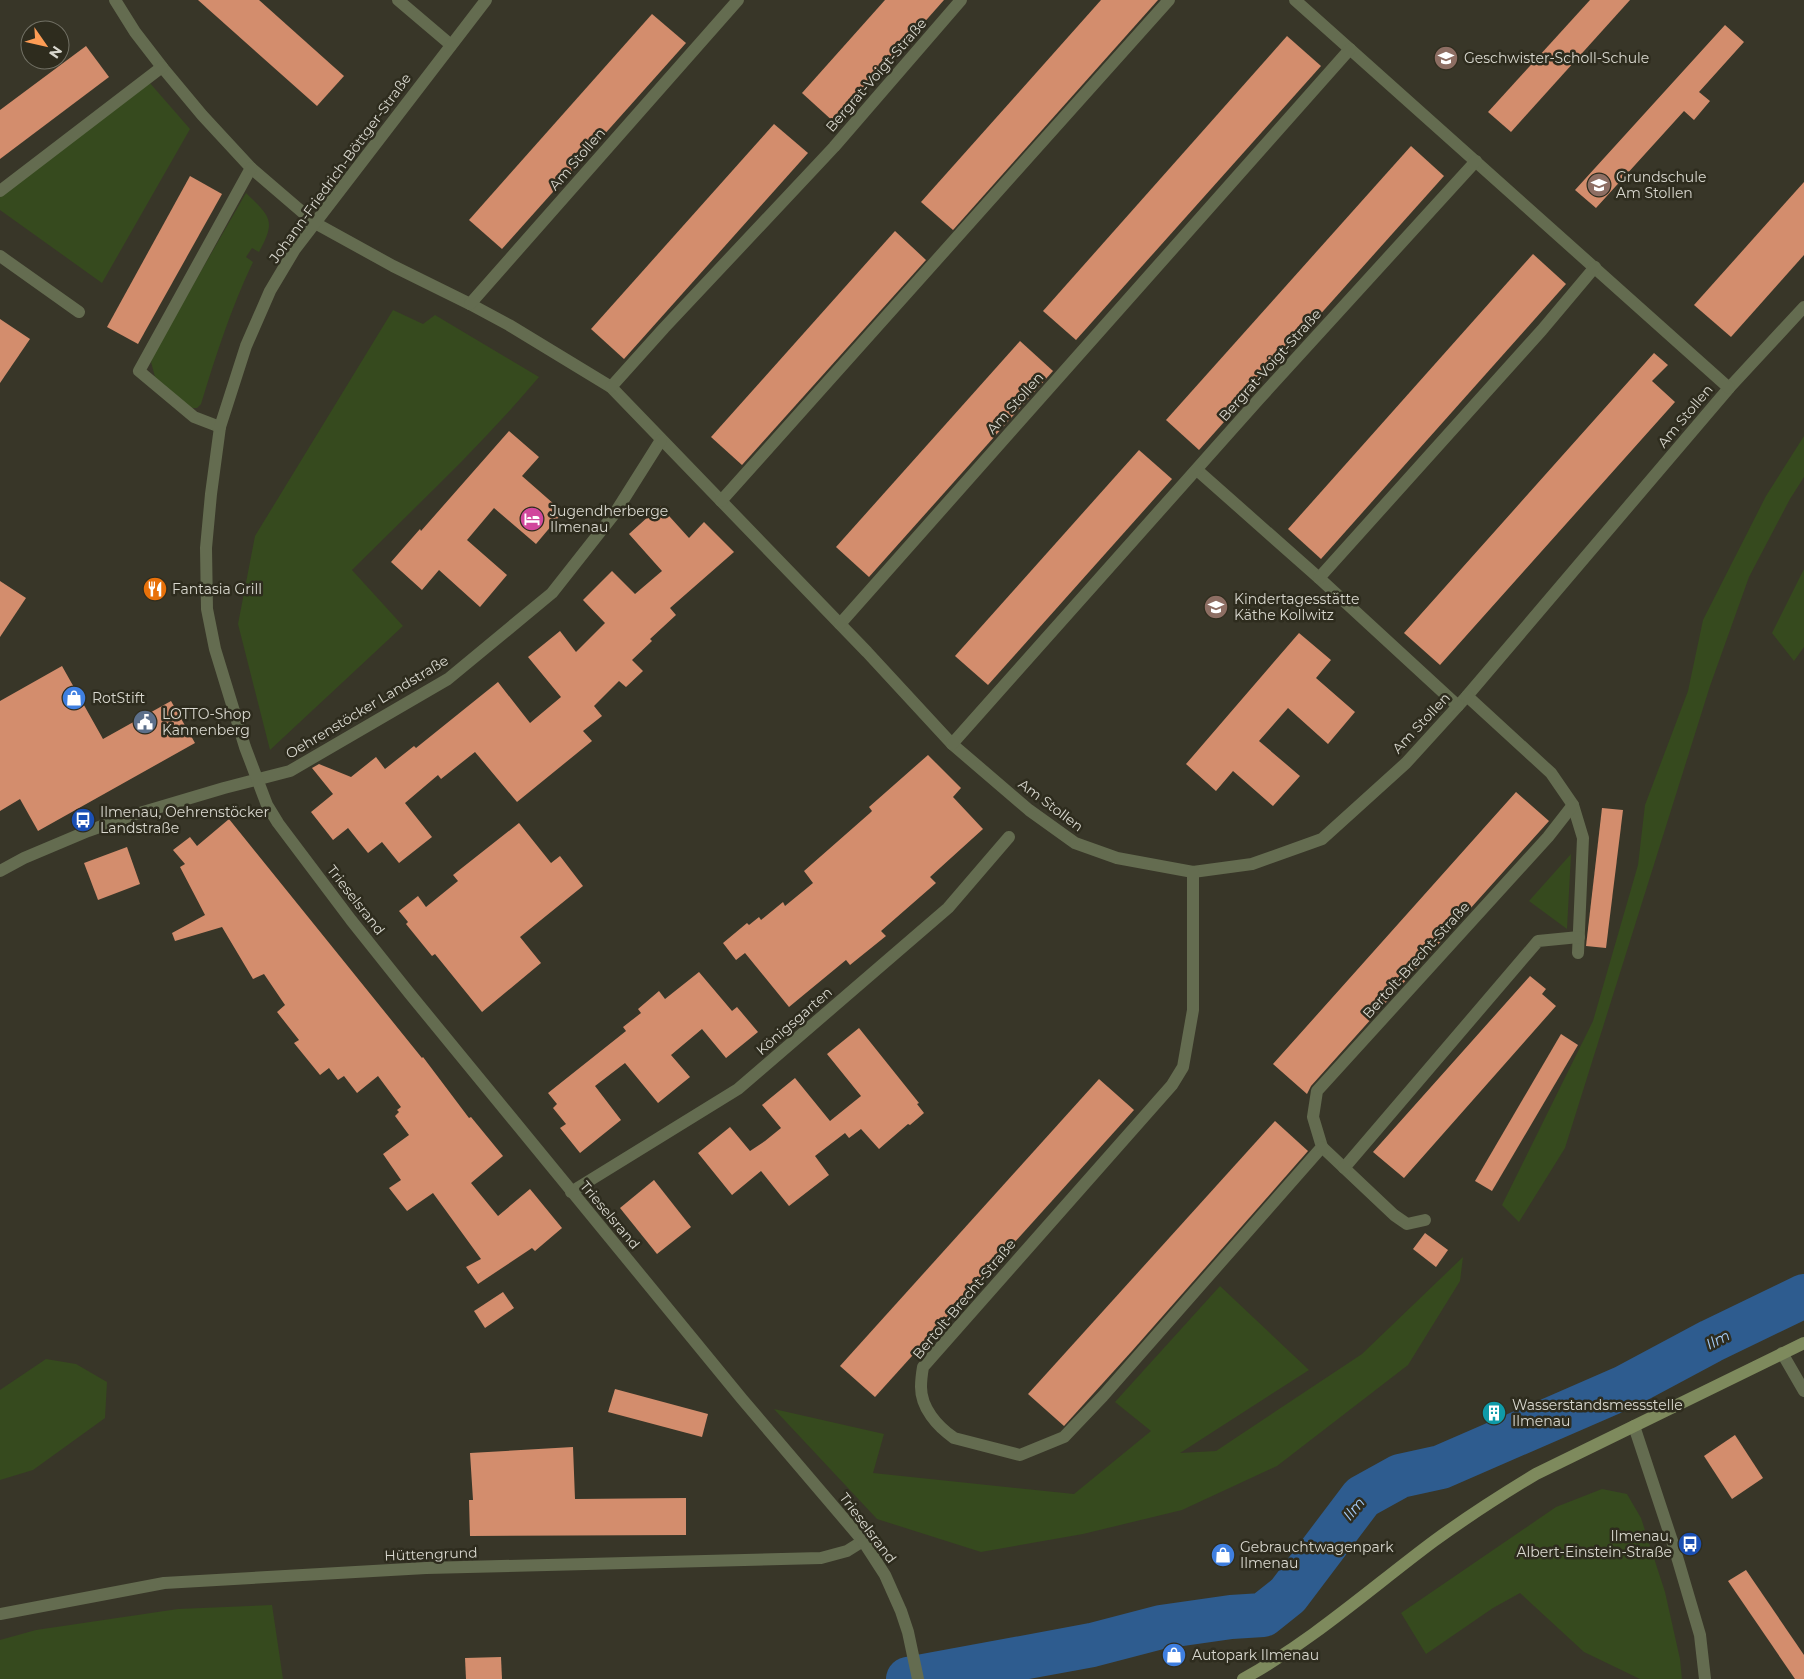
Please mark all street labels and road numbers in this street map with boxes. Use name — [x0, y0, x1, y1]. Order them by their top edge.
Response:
street label: Bergrat-Voigt-Straße — [822, 14, 930, 136]
street label: Johann-Friedrich-Böttger-Straße — [265, 70, 415, 267]
street label: Am Stollen — [545, 124, 609, 194]
street label: Bergrat-Voigt-Straße — [1215, 305, 1325, 425]
street label: Am Stollen — [983, 368, 1047, 438]
street label: Am Stollen — [1653, 381, 1717, 451]
street label: Oehrenstöcker Landstraße — [282, 651, 452, 763]
street label: Am Stollen — [1388, 689, 1454, 757]
street label: Am Stollen — [1015, 775, 1087, 835]
street label: Trieselsrand — [323, 861, 389, 939]
street label: Bertolt-Brecht-Straße — [1359, 898, 1473, 1022]
street label: Königsgarten — [752, 983, 836, 1059]
street label: Trieselsrand — [576, 1177, 644, 1253]
street label: Bertolt-Brecht-Straße — [908, 1235, 1020, 1363]
street label: Trieselsrand — [836, 1489, 900, 1567]
street label: Hüttengrund — [384, 1543, 478, 1565]

